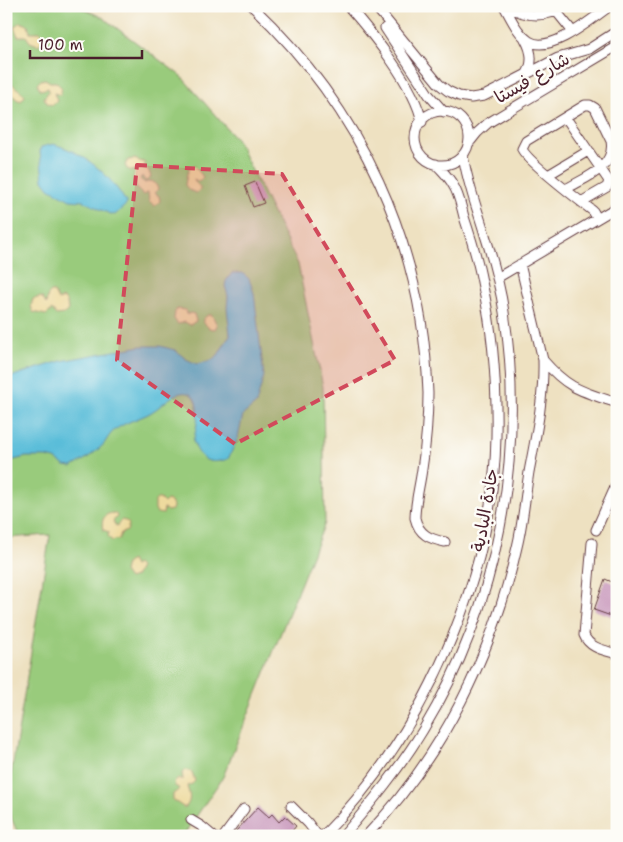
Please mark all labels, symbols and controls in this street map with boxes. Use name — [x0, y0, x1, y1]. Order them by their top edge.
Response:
scale bar — [30, 28, 142, 60]
text: 100 m — [38, 35, 83, 55]
street label: شارع فيستا — [490, 47, 574, 109]
street label: جادة البادية — [466, 466, 504, 554]

